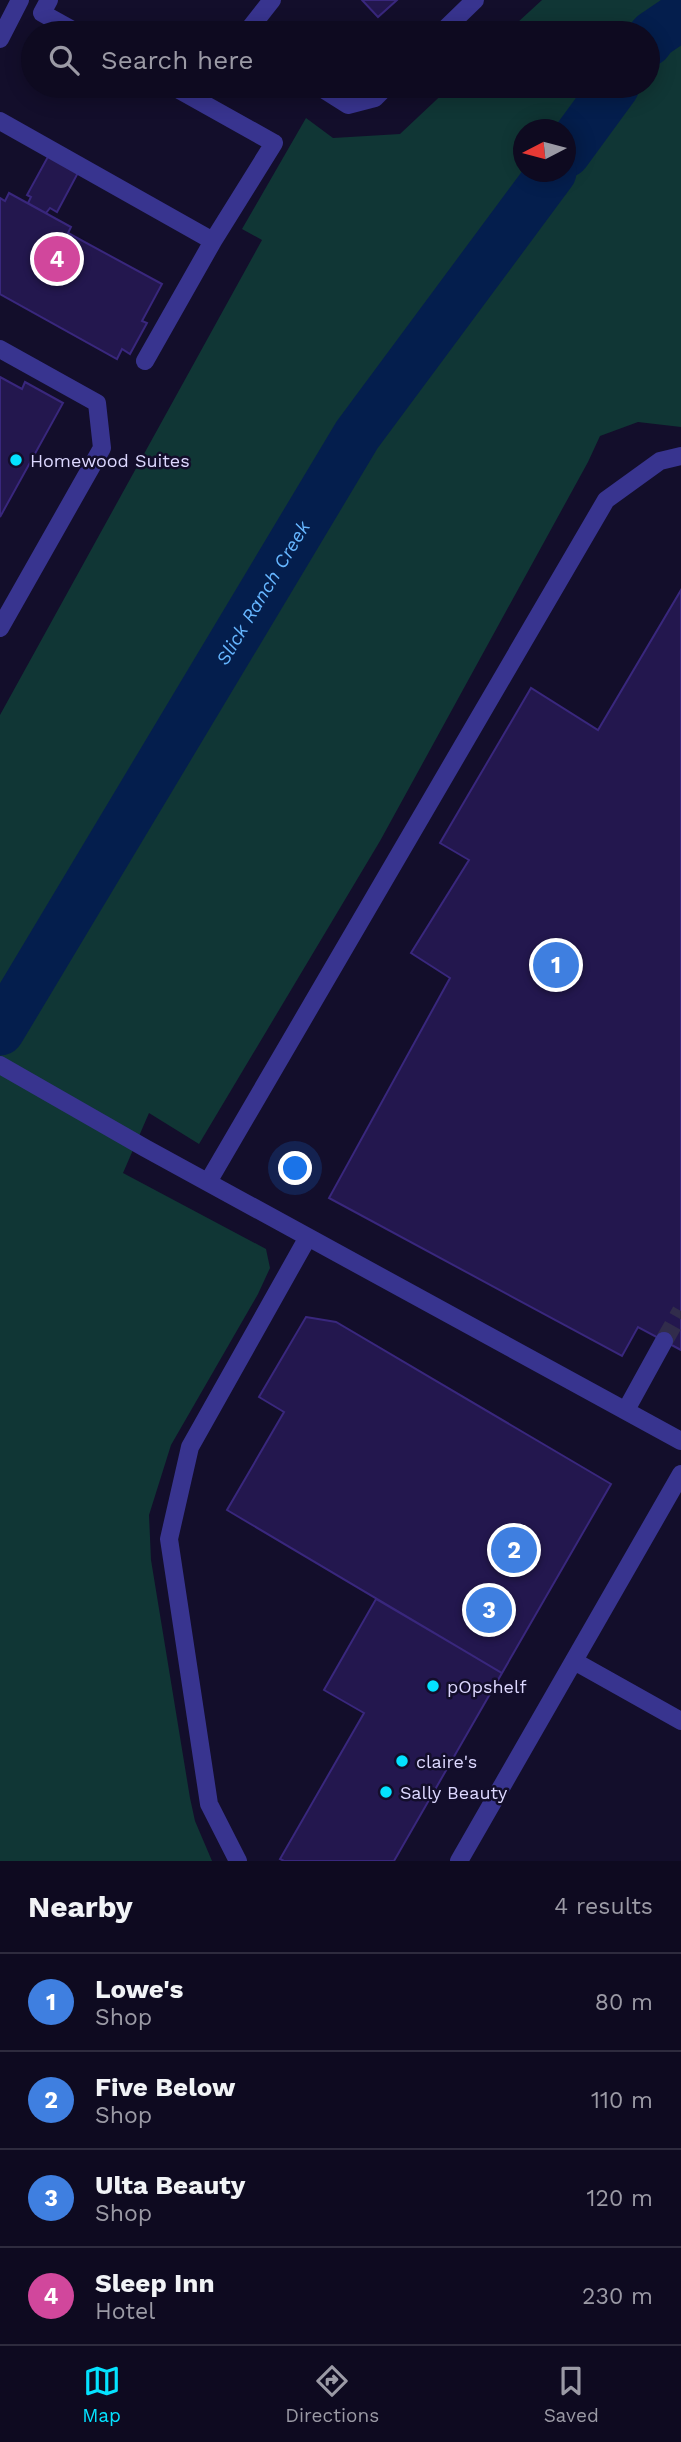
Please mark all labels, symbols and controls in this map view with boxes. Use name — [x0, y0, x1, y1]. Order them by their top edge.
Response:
search box — [21, 21, 660, 98]
icon: search — [45, 41, 83, 79]
text: Search here — [101, 45, 253, 75]
north arrow — [513, 119, 576, 182]
pin: 4 — [34, 233, 80, 285]
place label: Homewood Suites — [30, 450, 190, 471]
marker: Homewood Suites — [8, 452, 24, 468]
water label: Slick Ranch Creek — [211, 516, 315, 669]
pin: 1 — [533, 939, 579, 991]
your location — [278, 1151, 312, 1185]
pin: 2 — [491, 1524, 537, 1576]
pin: 3 — [466, 1584, 512, 1636]
place label: pOpshelf — [447, 1676, 527, 1697]
marker: pOpshelf — [425, 1678, 441, 1694]
place label: claire's — [416, 1751, 477, 1772]
marker: claire's — [394, 1753, 410, 1769]
place label: Sally Beauty — [400, 1782, 508, 1803]
marker: Sally Beauty — [378, 1784, 394, 1800]
text: Nearby — [28, 1889, 133, 1924]
text: 4 results — [554, 1893, 653, 1920]
text: Lowe's — [95, 1974, 183, 2004]
text: 1 — [46, 1989, 56, 2016]
text: 80 m — [595, 1989, 653, 2016]
text: Shop — [95, 2004, 152, 2031]
text: Five Below — [95, 2072, 235, 2102]
text: 2 — [44, 2087, 58, 2114]
text: 110 m — [591, 2087, 653, 2114]
text: Shop — [95, 2102, 152, 2129]
text: Ulta Beauty — [95, 2170, 245, 2200]
text: 3 — [44, 2185, 58, 2212]
text: 120 m — [587, 2185, 653, 2212]
text: Shop — [95, 2200, 152, 2227]
text: Sleep Inn — [95, 2268, 215, 2298]
text: 4 — [44, 2283, 58, 2310]
text: 230 m — [582, 2283, 653, 2310]
text: Hotel — [95, 2298, 155, 2325]
tab: Map — [82, 2362, 121, 2427]
tab: Directions — [285, 2362, 379, 2427]
tab: Saved — [544, 2362, 599, 2427]

